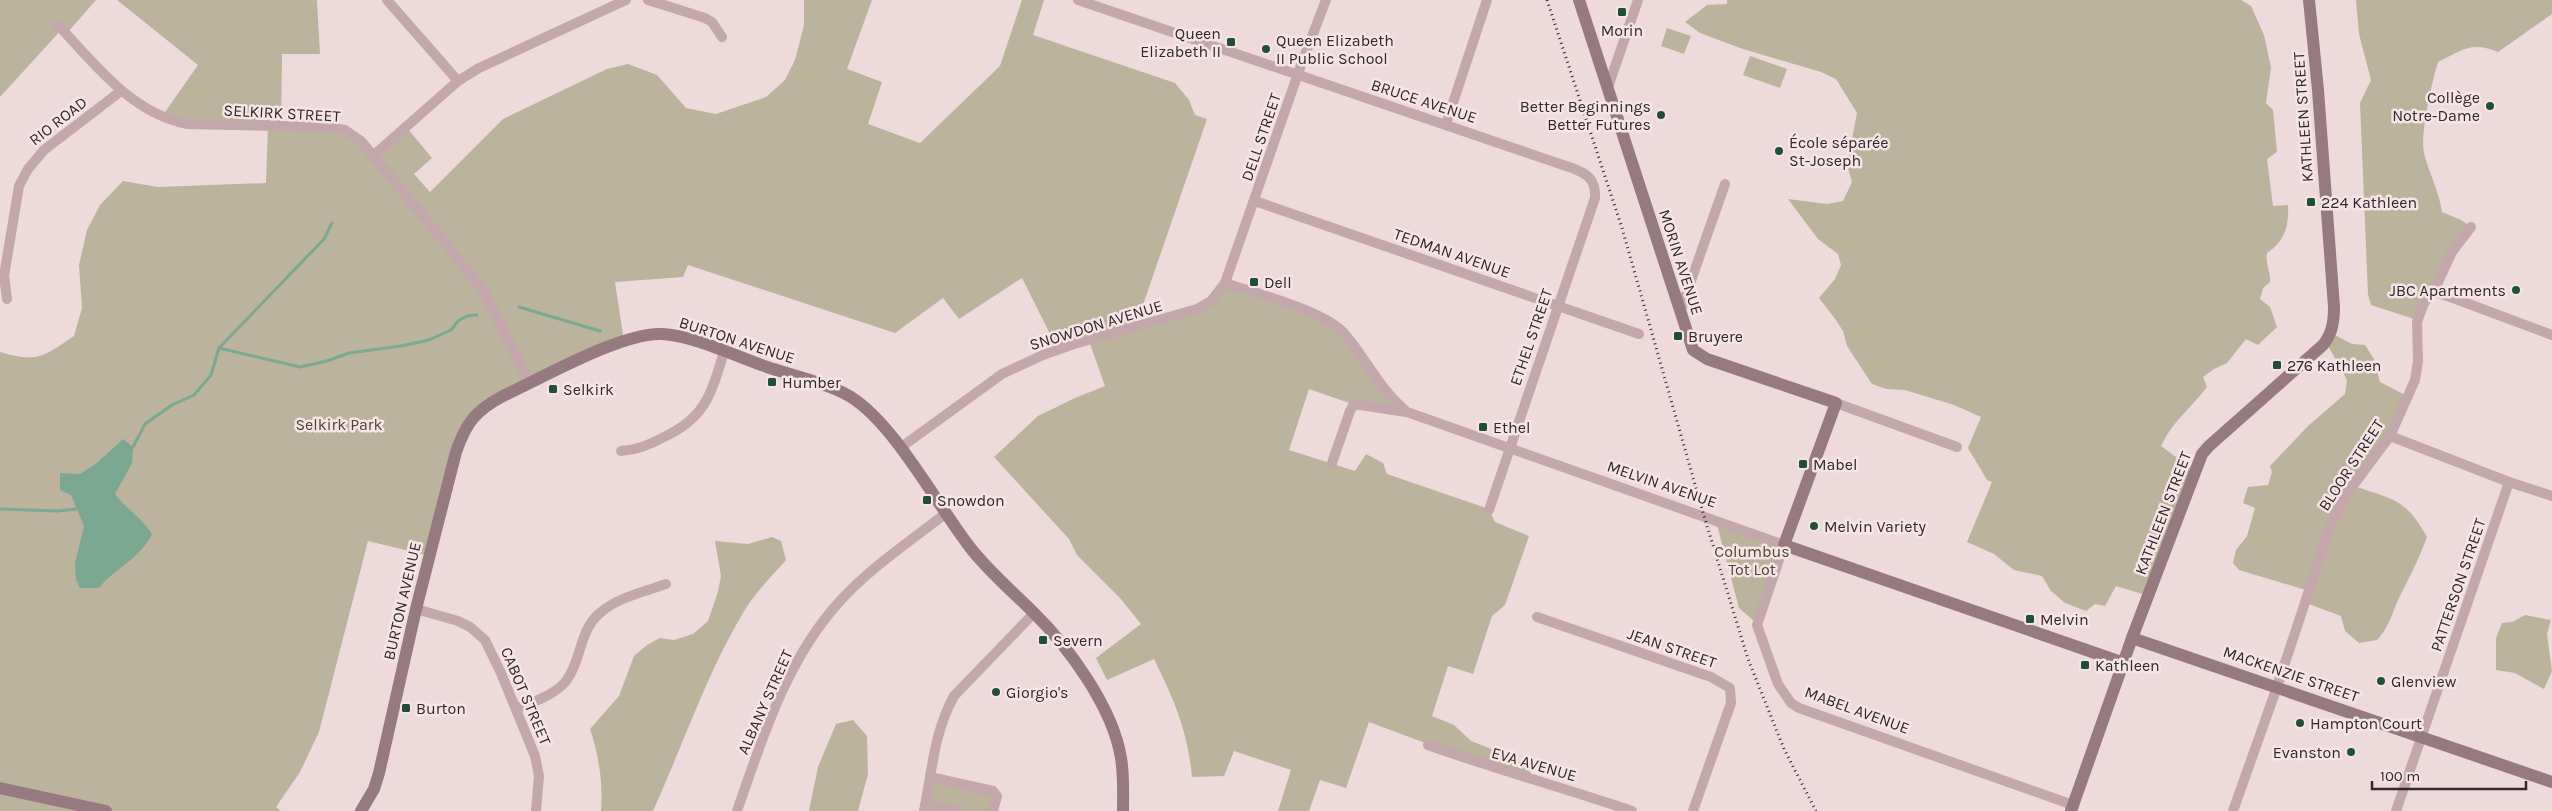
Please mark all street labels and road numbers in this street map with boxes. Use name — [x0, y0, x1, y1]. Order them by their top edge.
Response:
street label: KATHLEEN STREET — [2289, 51, 2317, 183]
street label: BRUCE AVENUE — [1369, 75, 1479, 127]
street label: DELL STREET — [1237, 91, 1285, 183]
street label: RIO ROAD — [25, 92, 91, 150]
street label: SELKIRK STREET — [223, 100, 341, 126]
street label: MORIN AVENUE — [1655, 207, 1707, 317]
street label: TEDMAN AVENUE — [1391, 224, 1513, 282]
street label: ETHEL STREET — [1506, 286, 1556, 388]
street label: SNOWDON AVENUE — [1027, 296, 1165, 354]
street label: BURTON AVENUE — [677, 312, 797, 368]
street label: BLOOR STREET — [2314, 416, 2388, 514]
street label: KATHLEEN STREET — [2131, 449, 2195, 577]
street label: MELVIN AVENUE — [1605, 456, 1719, 512]
street label: PATTERSON STREET — [2426, 516, 2490, 654]
street label: BURTON AVENUE — [379, 540, 425, 662]
street label: JEAN STREET — [1625, 624, 1719, 672]
street label: MACKENZIE STREET — [2221, 642, 2361, 706]
street label: CABOT STREET — [497, 644, 555, 748]
street label: ALBANY STREET — [733, 647, 797, 757]
street label: MABEL AVENUE — [1802, 682, 1912, 738]
street label: EVA AVENUE — [1489, 743, 1579, 785]

